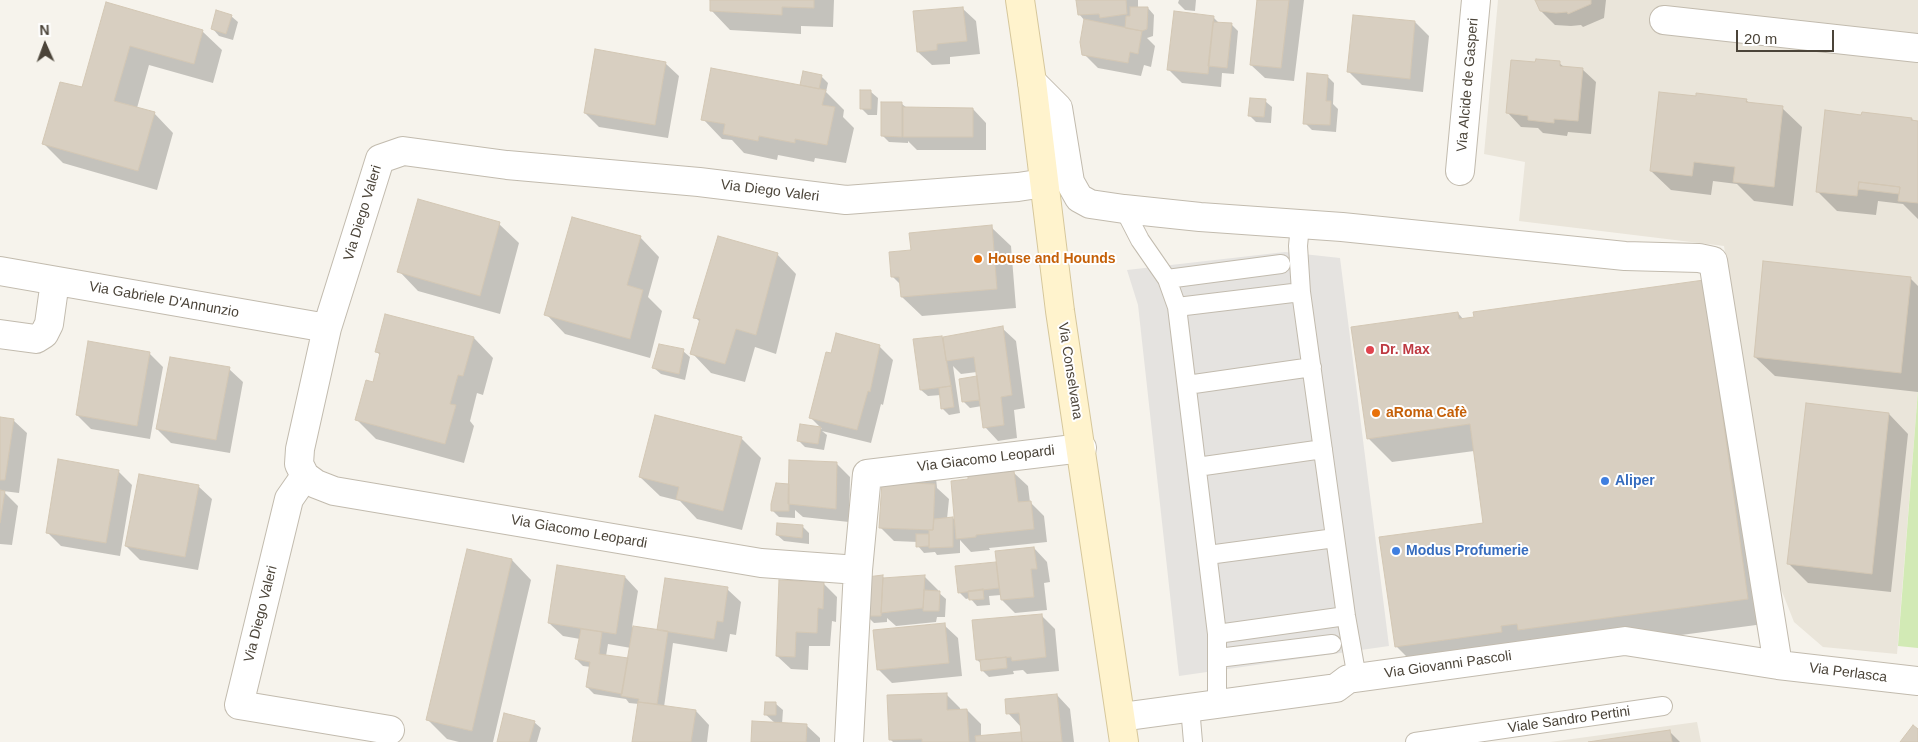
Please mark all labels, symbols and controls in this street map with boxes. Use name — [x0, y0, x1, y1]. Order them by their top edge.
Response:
street label: Via Alcide de Gasperi — [1454, 17, 1482, 153]
north arrow — [20, 20, 70, 70]
scale bar — [1738, 20, 1836, 52]
text: N — [39, 22, 50, 38]
text: 20 m — [1744, 30, 1777, 47]
street label: Via Diego Valeri — [340, 163, 386, 263]
street label: Via Diego Valeri — [720, 177, 820, 205]
place label: House and Hounds — [988, 251, 1116, 267]
marker: House and Hounds — [972, 253, 984, 265]
street label: Via Gabriele D'Annunzio — [88, 279, 240, 321]
street label: Via Conselvana — [1054, 321, 1086, 421]
place label: Dr. Max — [1380, 342, 1430, 358]
marker: Dr. Max — [1364, 344, 1376, 356]
place label: aRoma Cafè — [1386, 405, 1467, 421]
marker: aRoma Cafè — [1370, 407, 1382, 419]
street label: Via Giacomo Leopardi — [916, 442, 1056, 476]
place label: Aliper — [1615, 473, 1655, 489]
marker: Aliper — [1599, 475, 1611, 487]
street label: Via Giacomo Leopardi — [509, 512, 649, 552]
place label: Modus Profumerie — [1406, 543, 1529, 559]
marker: Modus Profumerie — [1390, 545, 1402, 557]
street label: Via Diego Valeri — [241, 564, 281, 664]
street label: Via Giovanni Pascoli — [1383, 648, 1513, 682]
street label: Via Perlasca — [1808, 660, 1888, 686]
street label: Viale Sandro Pertini — [1507, 703, 1631, 737]

